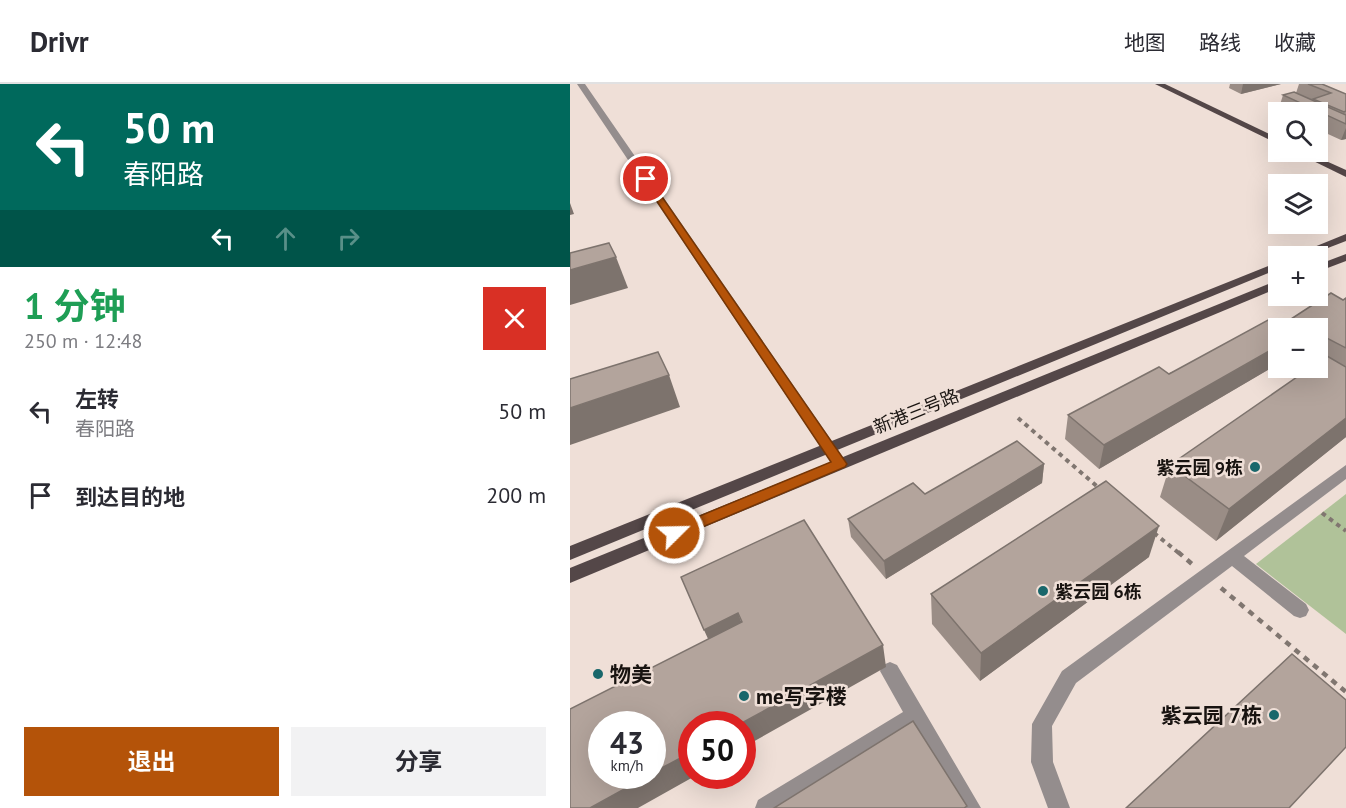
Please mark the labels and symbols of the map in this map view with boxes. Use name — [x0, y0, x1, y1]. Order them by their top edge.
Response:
pin — [620, 153, 671, 204]
street label: 新港三号路 — [870, 383, 962, 439]
place label: 紫云园 9栋 — [1156, 456, 1243, 479]
marker: 紫云园 9栋 — [1248, 460, 1262, 474]
position arrow — [642, 501, 706, 565]
place label: 紫云园 6栋 — [1055, 580, 1142, 603]
marker: 紫云园 6栋 — [1036, 584, 1050, 598]
place label: 物美 — [610, 661, 652, 688]
marker: 物美 — [591, 667, 605, 681]
place label: me写字楼 — [756, 683, 847, 710]
marker: me写字楼 — [737, 689, 751, 703]
place label: 紫云园 7栋 — [1161, 702, 1262, 729]
marker: 紫云园 7栋 — [1267, 708, 1281, 722]
speed limit sign: 50 — [678, 711, 756, 789]

